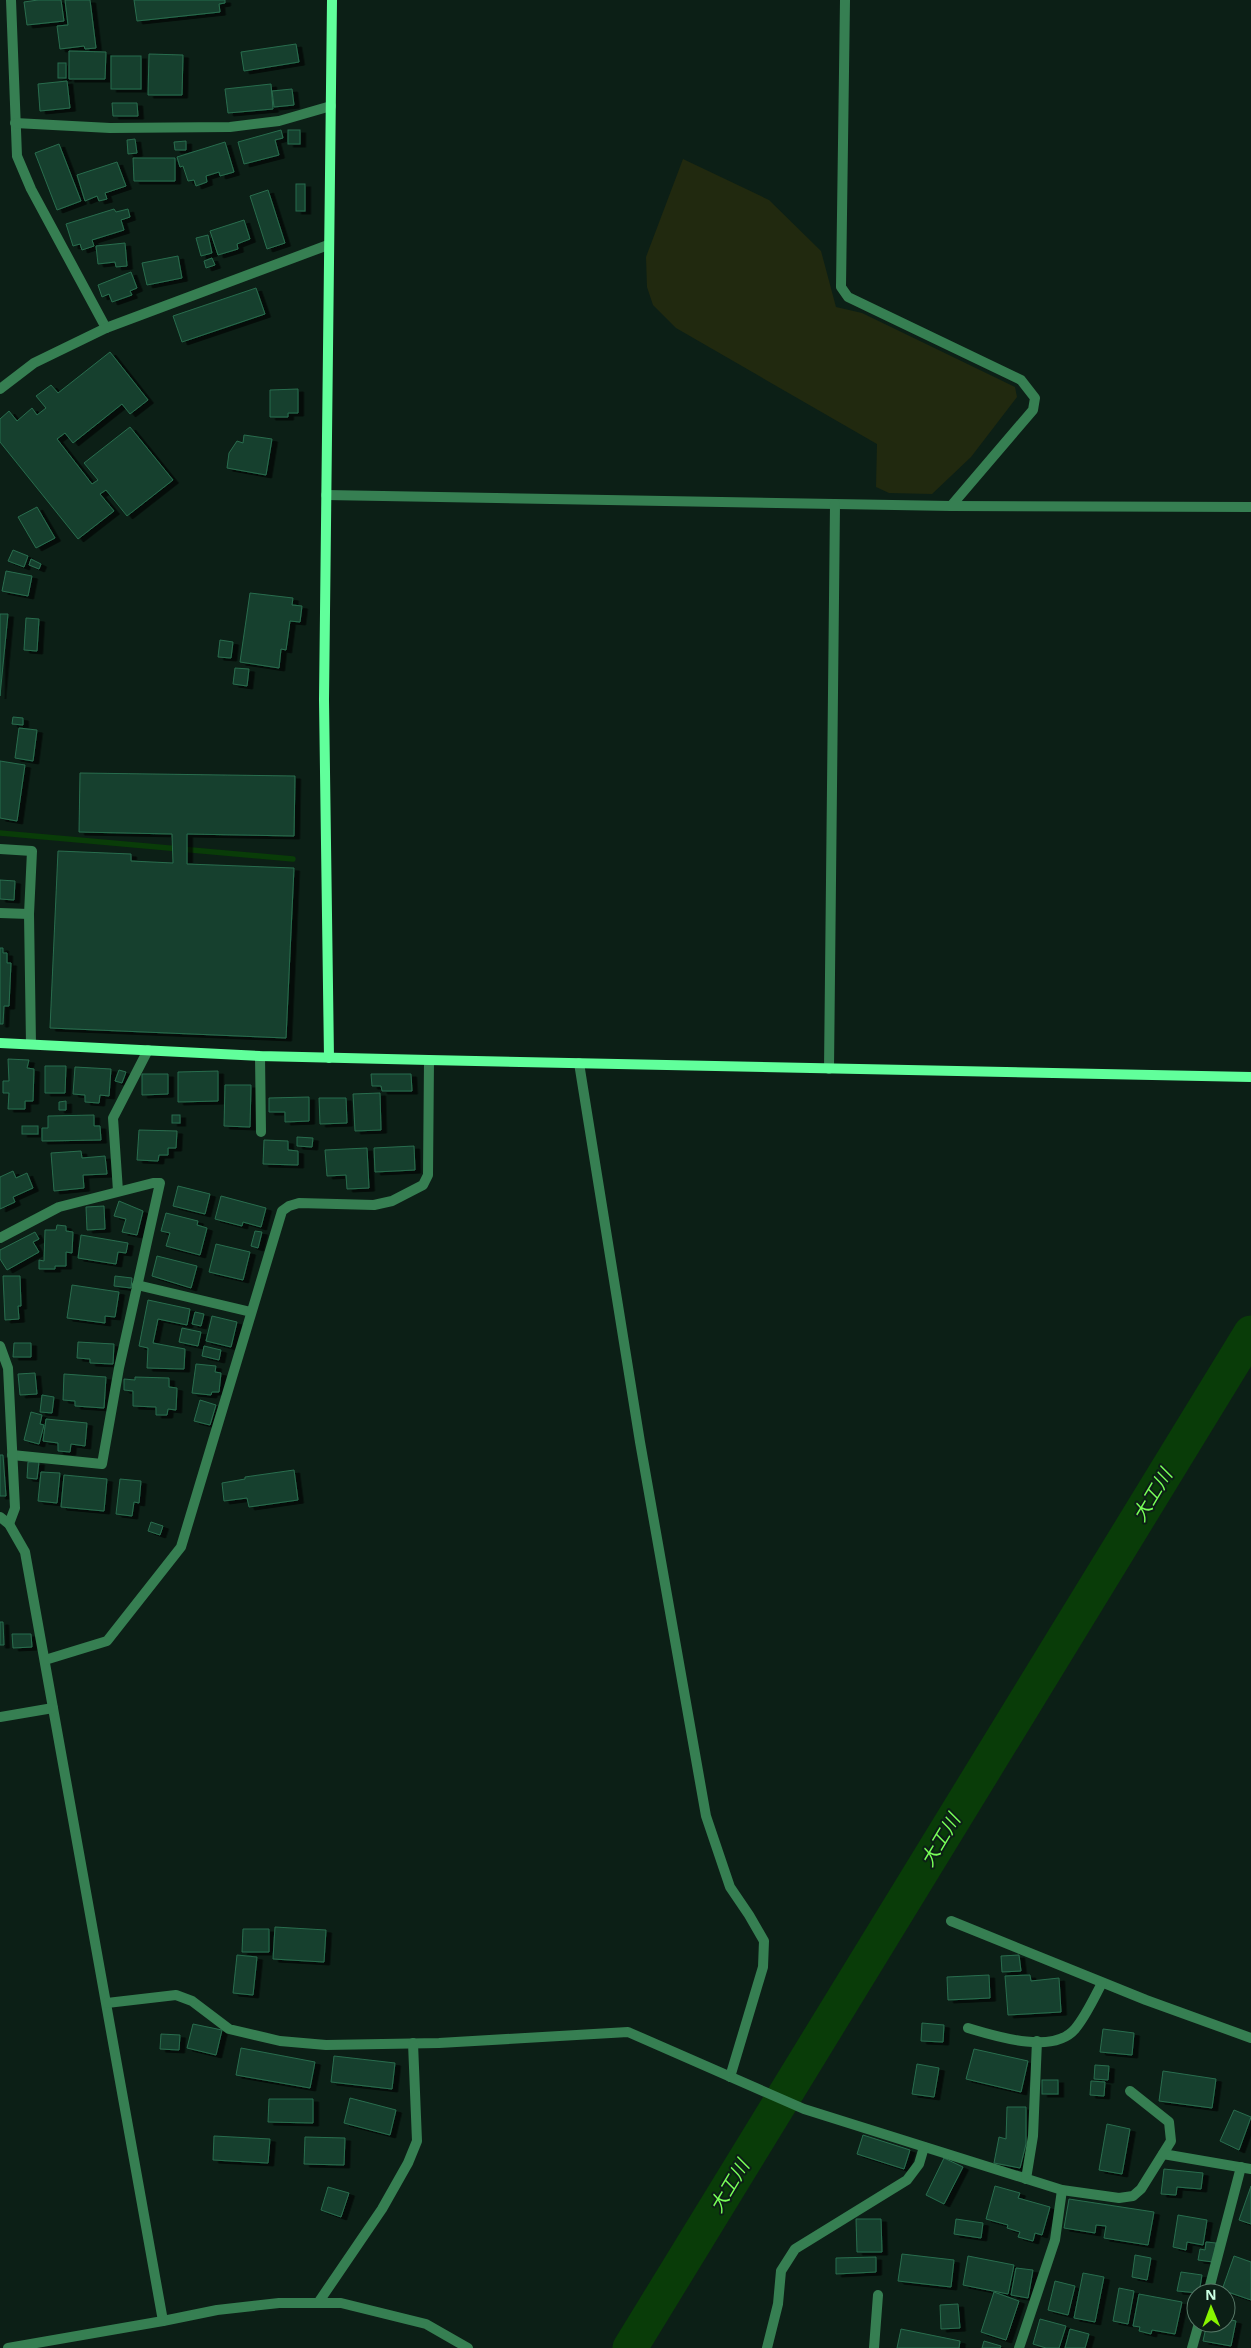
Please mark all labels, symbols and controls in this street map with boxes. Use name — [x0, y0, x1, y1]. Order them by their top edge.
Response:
water label: 大工川 — [1126, 1462, 1179, 1526]
water label: 大工川 — [914, 1807, 967, 1871]
water label: 大工川 — [703, 2153, 756, 2217]
north arrow — [1186, 2283, 1236, 2333]
text: N — [1205, 2285, 1217, 2304]

